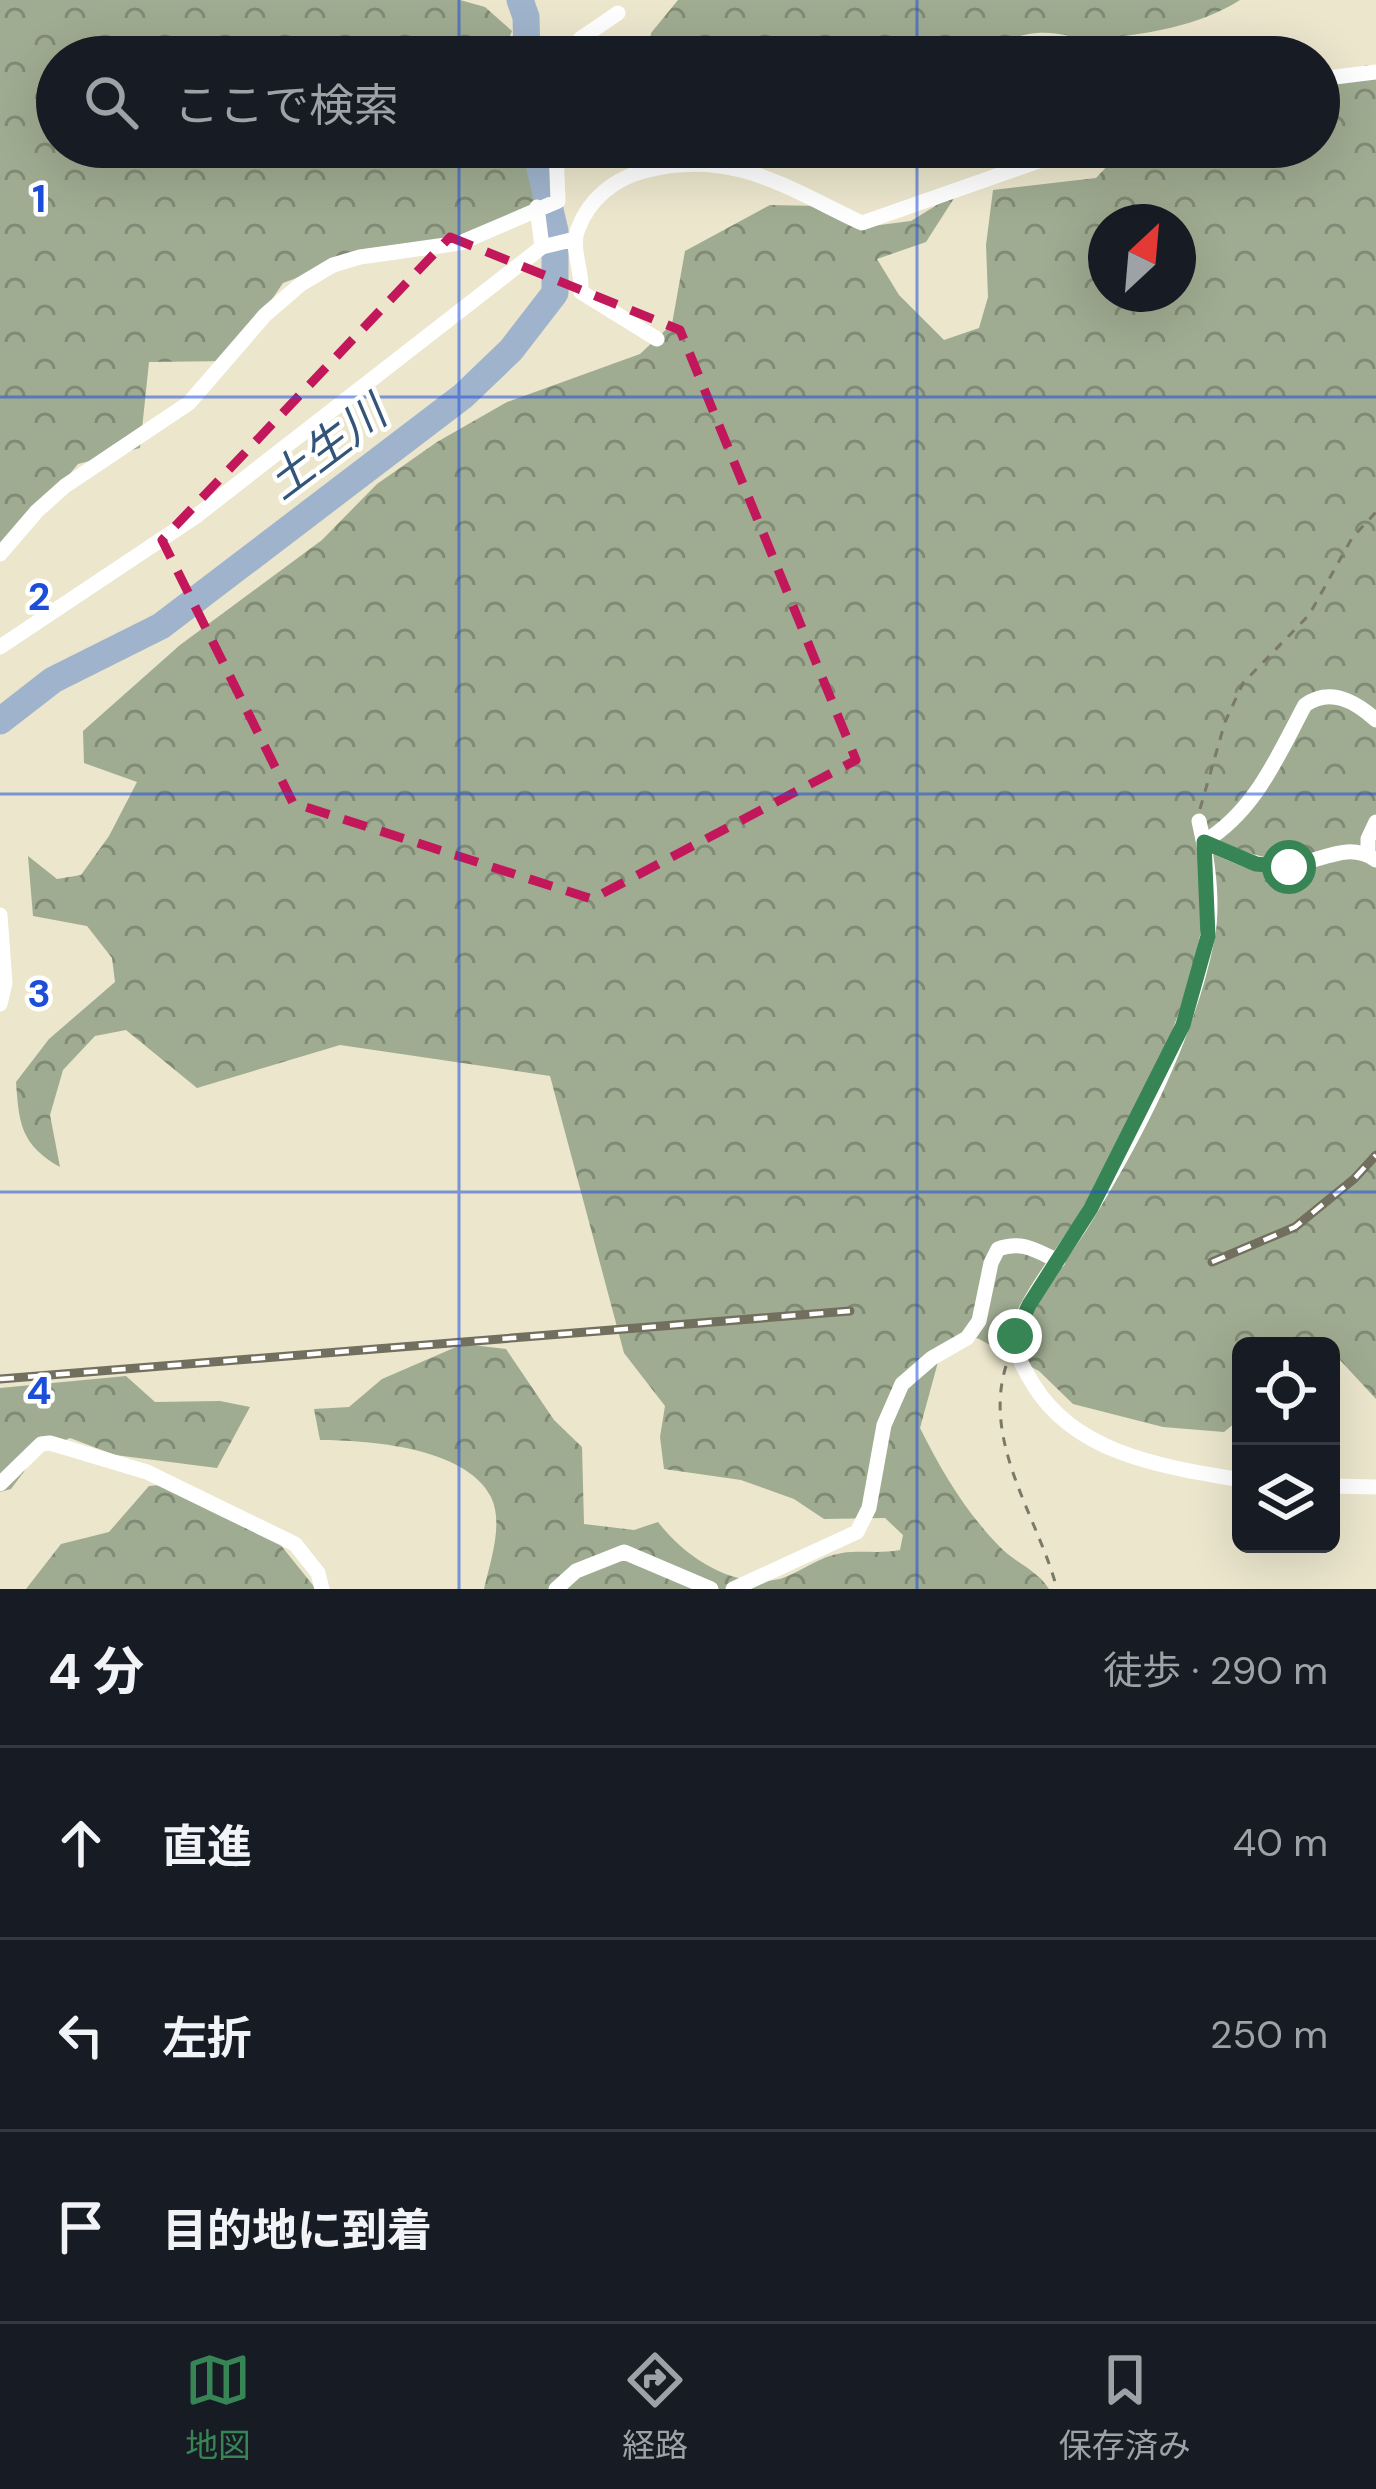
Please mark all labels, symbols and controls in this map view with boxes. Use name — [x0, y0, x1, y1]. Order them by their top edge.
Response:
search box — [36, 36, 1340, 168]
icon: search — [78, 69, 144, 135]
text: ここで検索 — [174, 76, 399, 135]
text: 1 — [32, 173, 46, 224]
north arrow — [1088, 204, 1196, 312]
water label: 土生川 — [255, 381, 401, 512]
text: 2 — [28, 571, 50, 622]
route start — [1262, 840, 1316, 894]
text: 3 — [27, 968, 51, 1019]
route end — [988, 1309, 1042, 1363]
map controls — [1232, 1337, 1340, 1553]
button: locate — [1232, 1337, 1340, 1445]
text: 4 — [26, 1365, 52, 1416]
button: layers — [1232, 1445, 1340, 1553]
text: 4 分 — [48, 1638, 144, 1705]
text: 徒歩 · 290 m — [1103, 1645, 1328, 1696]
icon: ahead — [48, 1810, 114, 1876]
text: 直進 — [162, 1817, 252, 1876]
text: 40 m — [1233, 1817, 1328, 1868]
icon: left — [48, 2002, 114, 2068]
text: 左折 — [162, 2009, 252, 2068]
text: 250 m — [1210, 2009, 1328, 2060]
icon: arrive — [48, 2194, 114, 2260]
text: 目的地に到着 — [162, 2201, 432, 2260]
tab: 地図 — [185, 2347, 251, 2467]
tab: 経路 — [622, 2347, 688, 2467]
tab: 保存済み — [1059, 2347, 1191, 2467]

